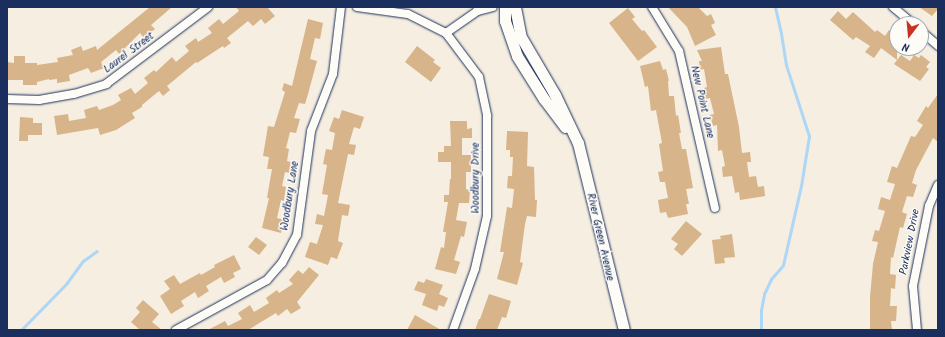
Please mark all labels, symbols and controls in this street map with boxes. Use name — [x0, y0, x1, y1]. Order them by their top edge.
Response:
north arrow — [889, 16, 929, 56]
street label: Laurel Street — [101, 30, 157, 76]
text: N — [900, 37, 912, 56]
street label: New Point Lane — [687, 64, 717, 140]
street label: Woodbury Drive — [469, 142, 483, 214]
street label: Woodbury Lane — [278, 160, 302, 232]
street label: River Green Avenue — [583, 192, 617, 282]
street label: Parkview Drive — [897, 208, 923, 276]

